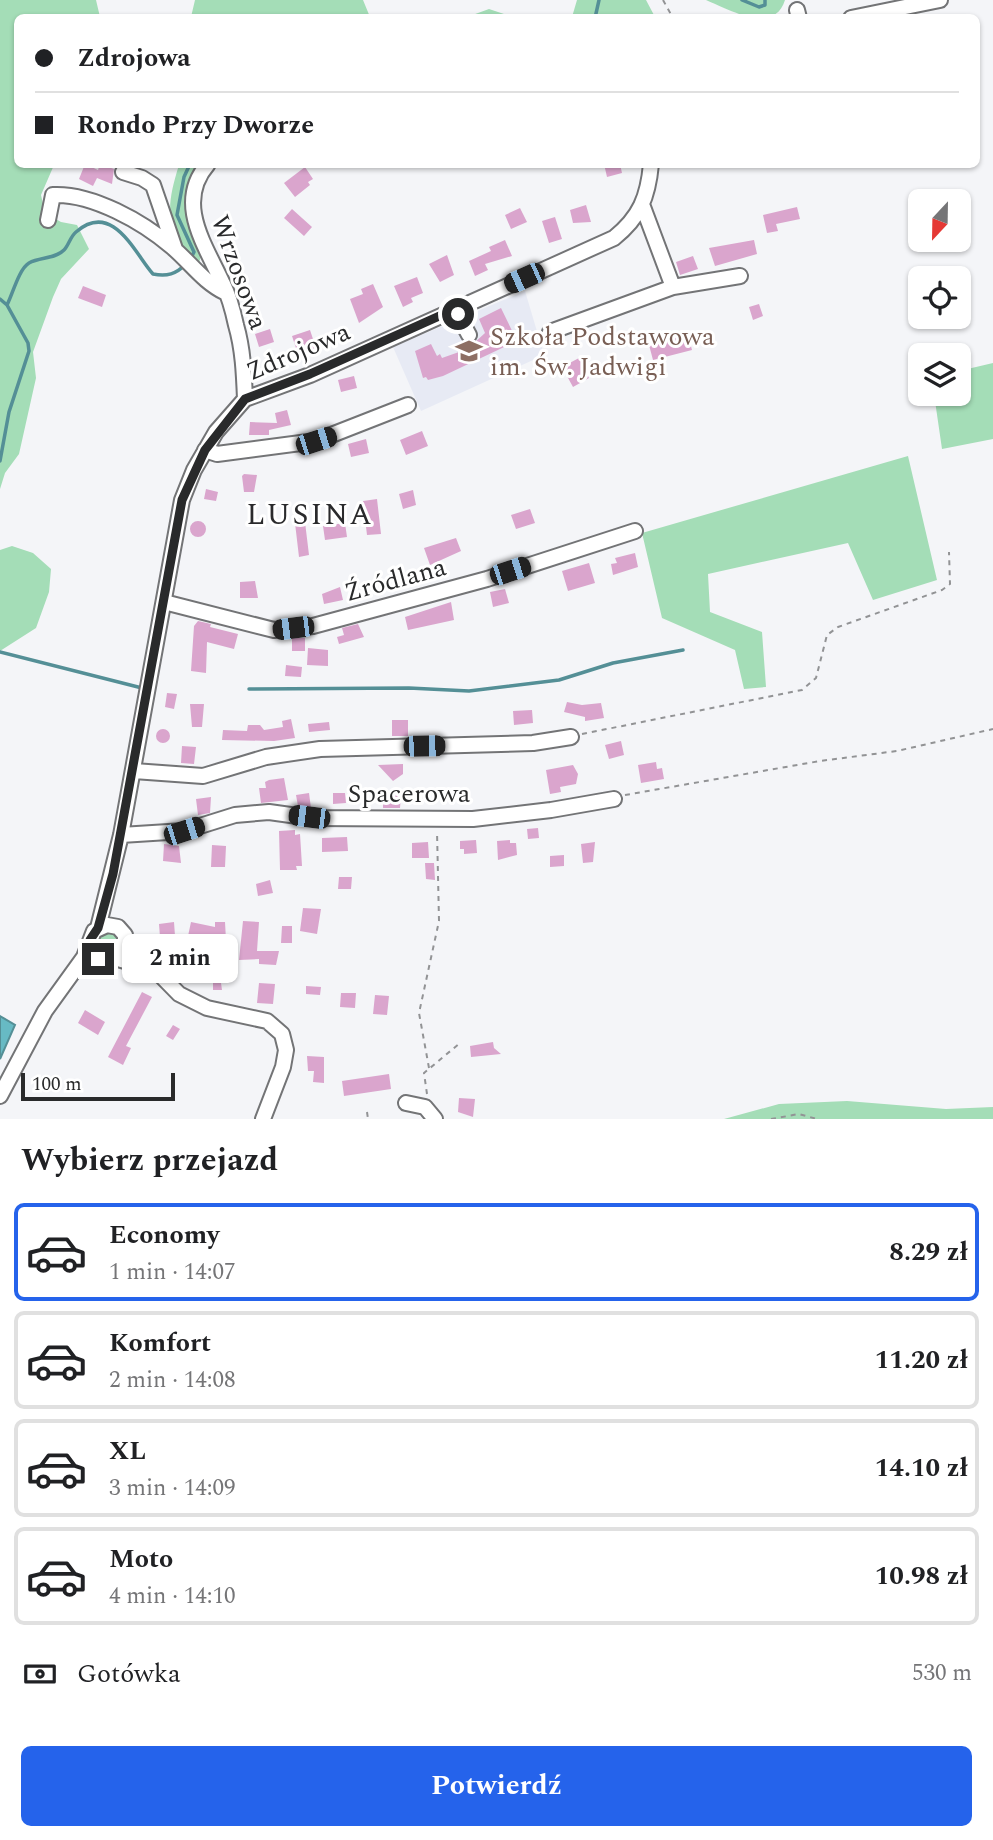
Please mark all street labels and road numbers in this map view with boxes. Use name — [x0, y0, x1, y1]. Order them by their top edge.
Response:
street label: Wrzosowa — [200, 209, 278, 336]
street label: Zdrojowa — [240, 312, 357, 392]
street label: Źródlana — [340, 547, 451, 613]
street label: Spacerowa — [347, 774, 471, 814]

